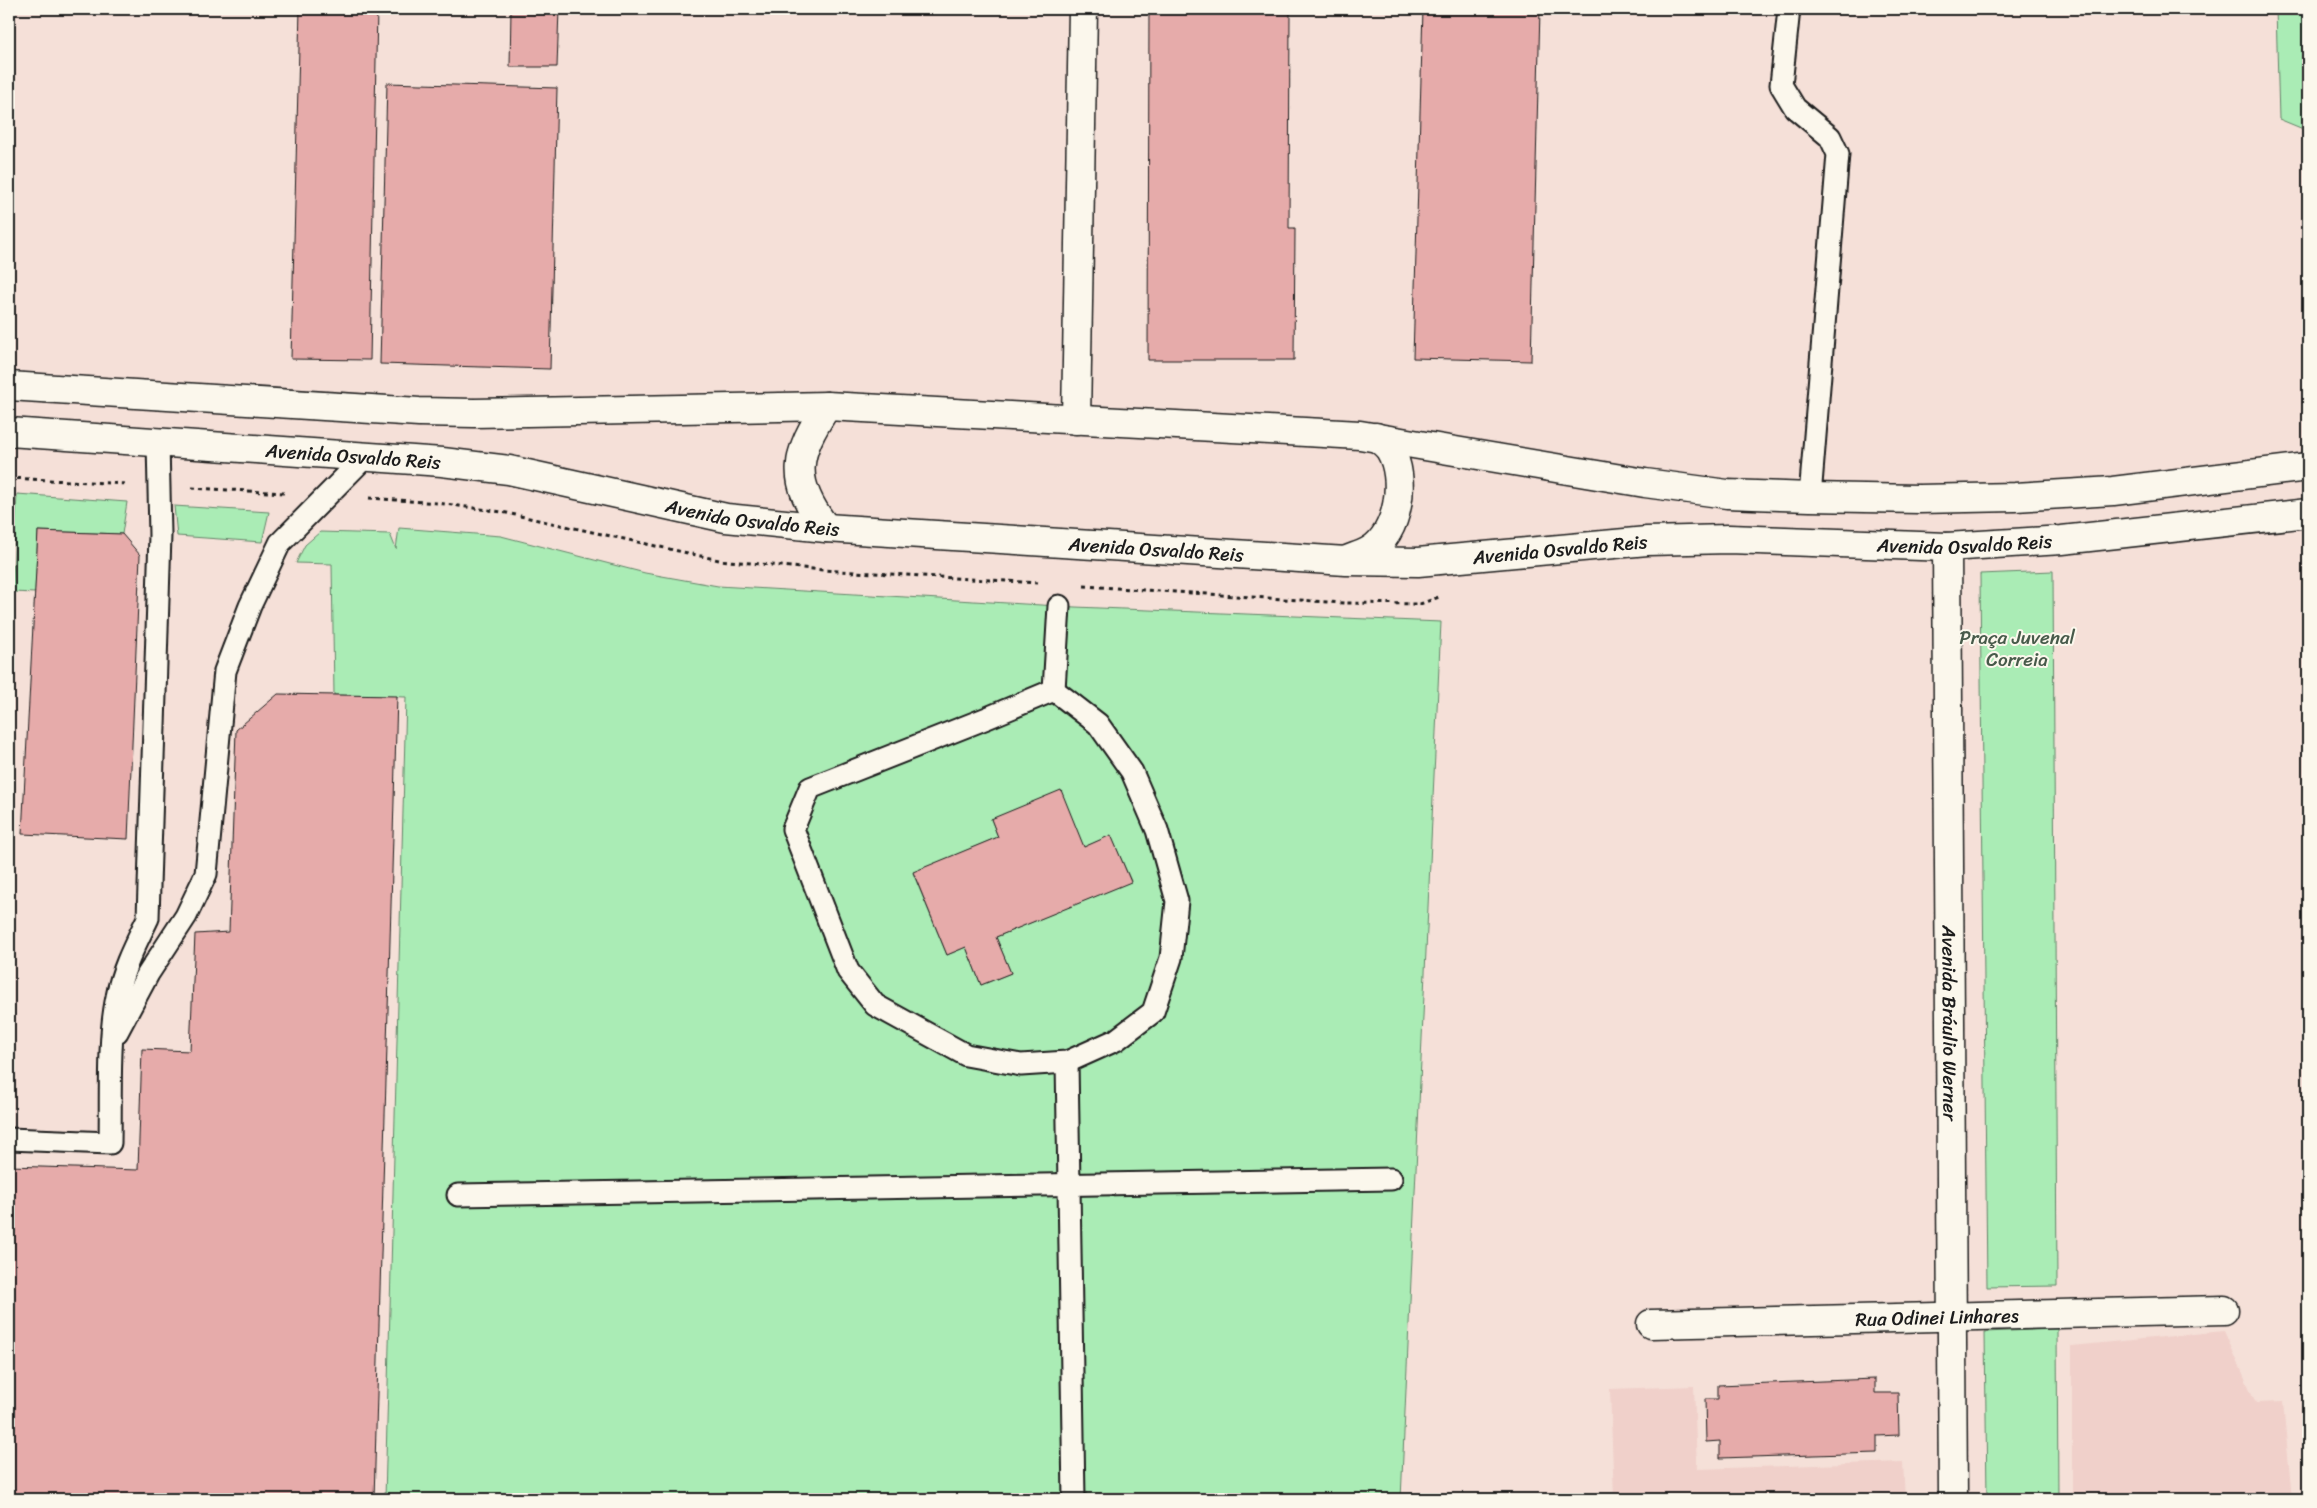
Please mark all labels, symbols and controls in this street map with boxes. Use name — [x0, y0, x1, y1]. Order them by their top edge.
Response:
street label: Avenida Osvaldo Reis — [264, 434, 442, 479]
street label: Avenida Osvaldo Reis — [661, 489, 841, 546]
street label: Avenida Osvaldo Reis — [1470, 525, 1649, 574]
street label: Avenida Osvaldo Reis — [1875, 525, 2053, 564]
street label: Avenida Osvaldo Reis — [1067, 527, 1245, 571]
park label: Praça Juvenal Correia — [1959, 621, 2075, 676]
street label: Avenida Bráulio Werner — [1932, 924, 1967, 1122]
street label: Rua Odinei Linhares — [1855, 1299, 2019, 1336]

